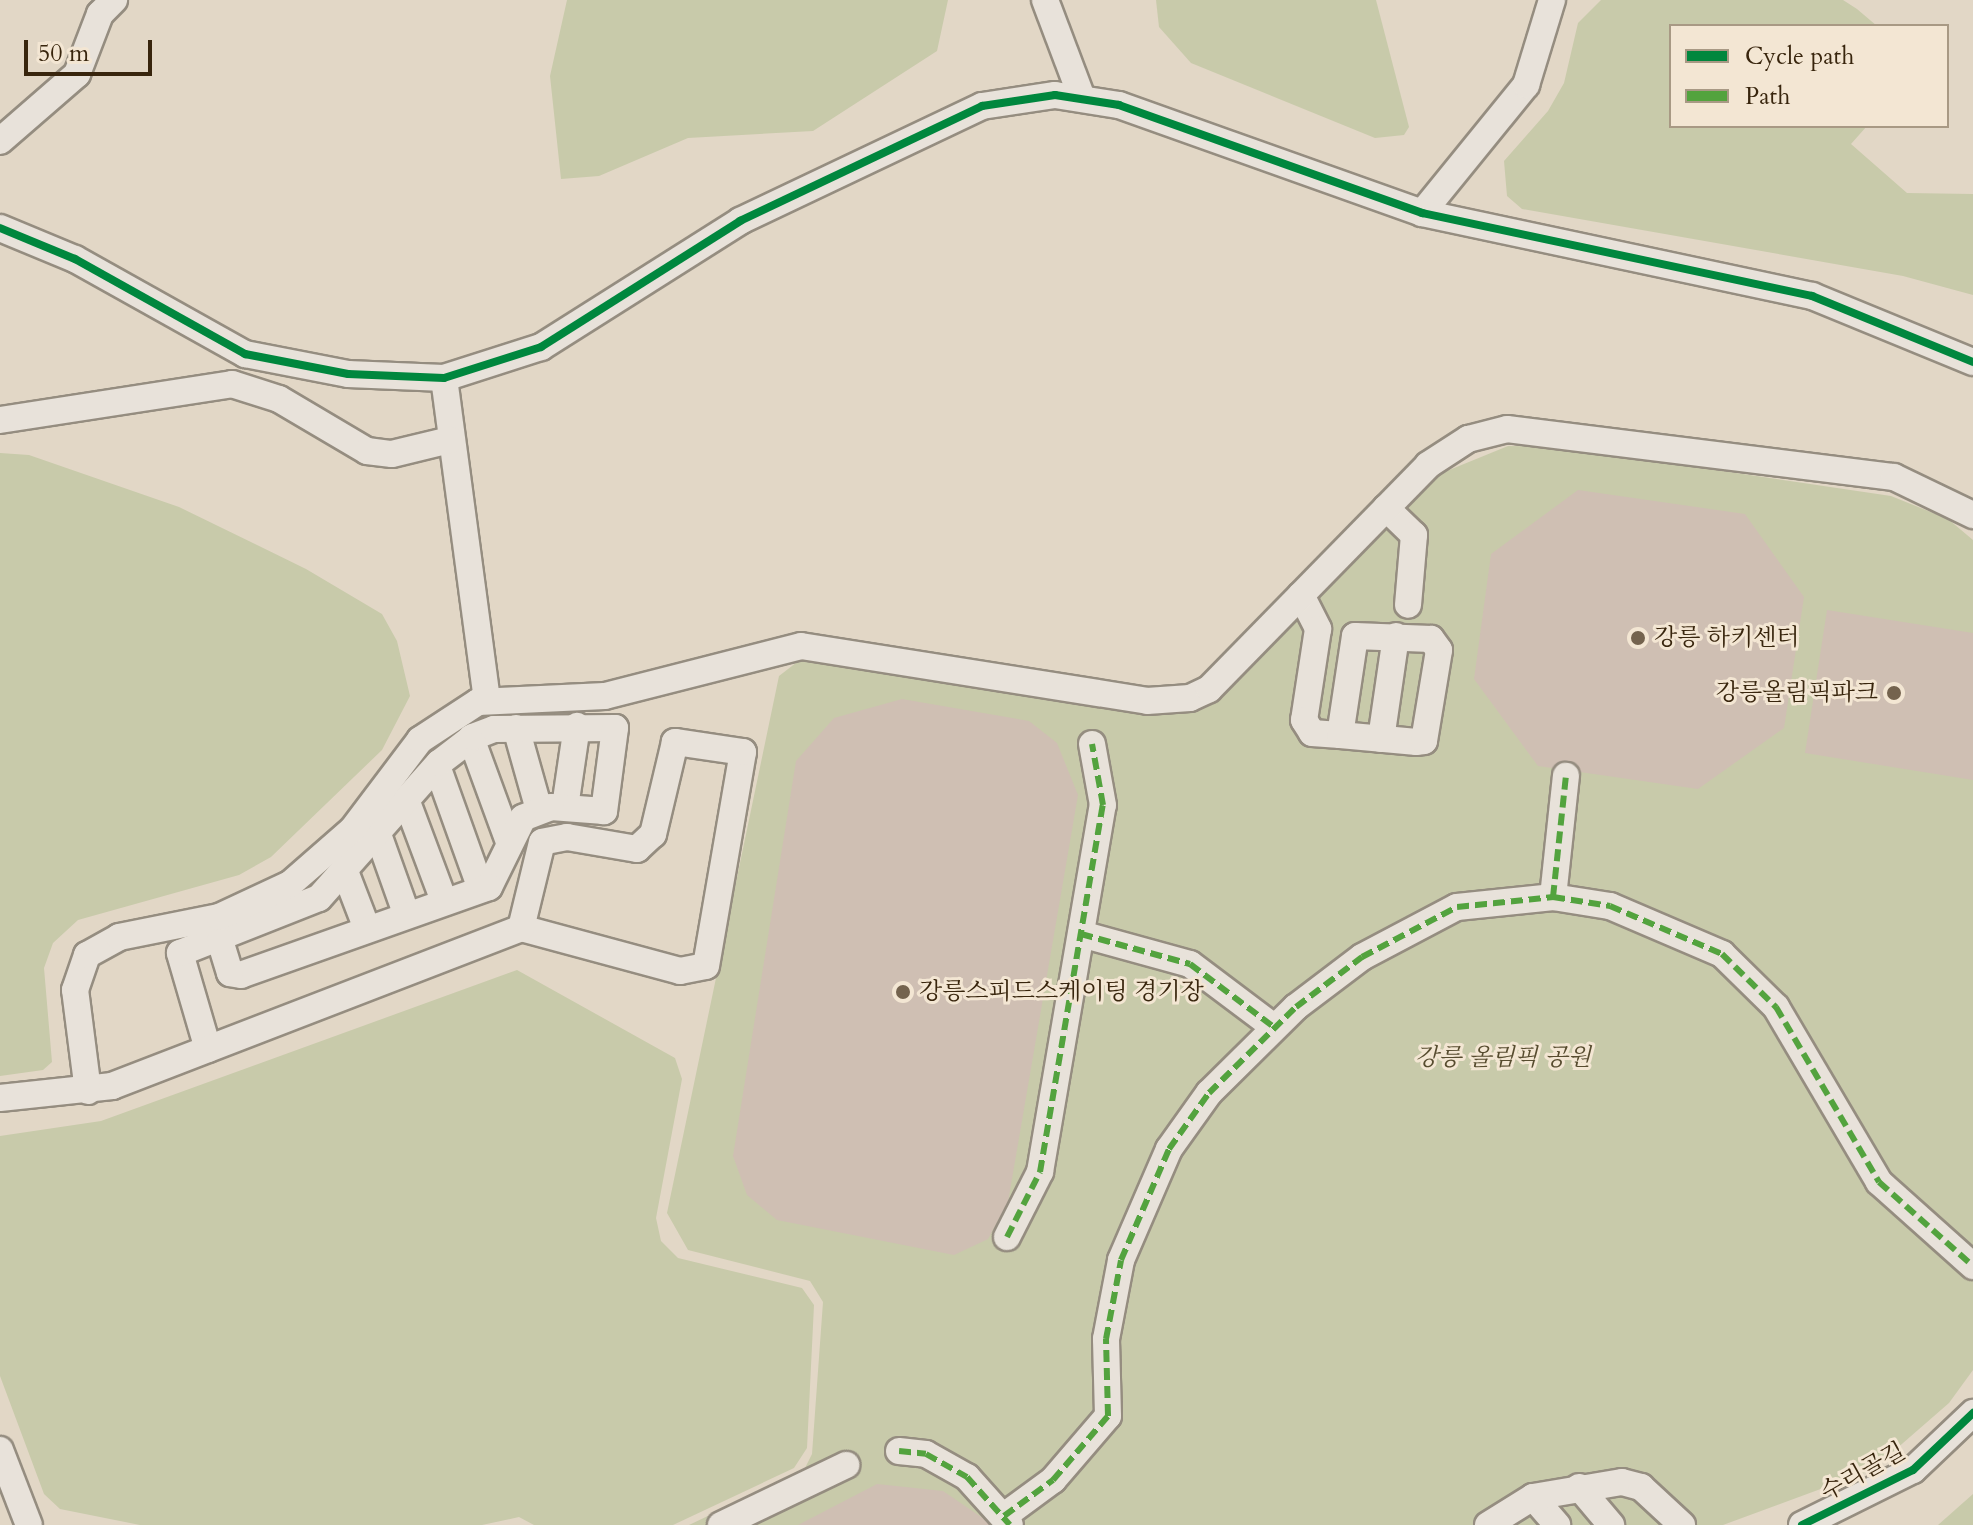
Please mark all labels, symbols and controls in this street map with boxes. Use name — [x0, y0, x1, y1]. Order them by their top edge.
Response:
scale bar — [28, 24, 156, 74]
legend — [1669, 24, 1949, 128]
text: 50 m — [38, 37, 89, 70]
text: Cycle path — [1745, 40, 1854, 73]
text: Path — [1745, 80, 1790, 113]
place label: 강릉 하키센터 — [1654, 624, 1800, 652]
marker: 강릉 하키센터 — [1629, 629, 1647, 647]
place label: 강릉올림픽파크 — [1716, 679, 1878, 707]
marker: 강릉올림픽파크 — [1885, 684, 1903, 702]
place label: 강릉스피드스케이팅 경기장 — [919, 978, 1204, 1006]
marker: 강릉스피드스케이팅 경기장 — [894, 983, 912, 1001]
park label: 강릉 올림픽 공원 — [1415, 1044, 1591, 1072]
street label: 수리골길 — [1815, 1437, 1911, 1507]

